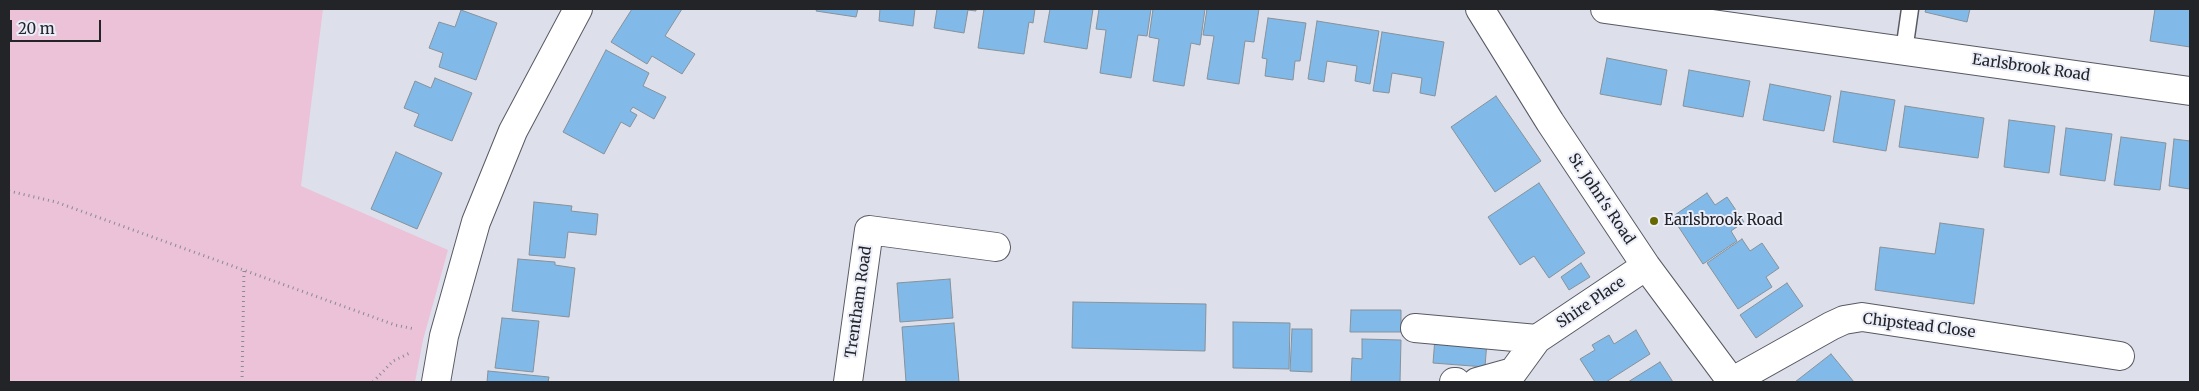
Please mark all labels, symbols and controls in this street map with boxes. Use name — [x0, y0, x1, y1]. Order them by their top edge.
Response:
scale bar — [12, 10, 104, 42]
text: 20 m — [18, 19, 55, 38]
street label: Earlsbrook Road — [1971, 51, 2091, 85]
street label: St. John's Road — [1564, 150, 1638, 248]
place label: Earlsbrook Road — [1664, 212, 1783, 230]
marker: Earlsbrook Road — [1648, 215, 1660, 227]
street label: Trentham Road — [842, 245, 876, 359]
street label: Shire Place — [1553, 273, 1629, 333]
street label: Chipstead Close — [1862, 310, 1976, 342]

